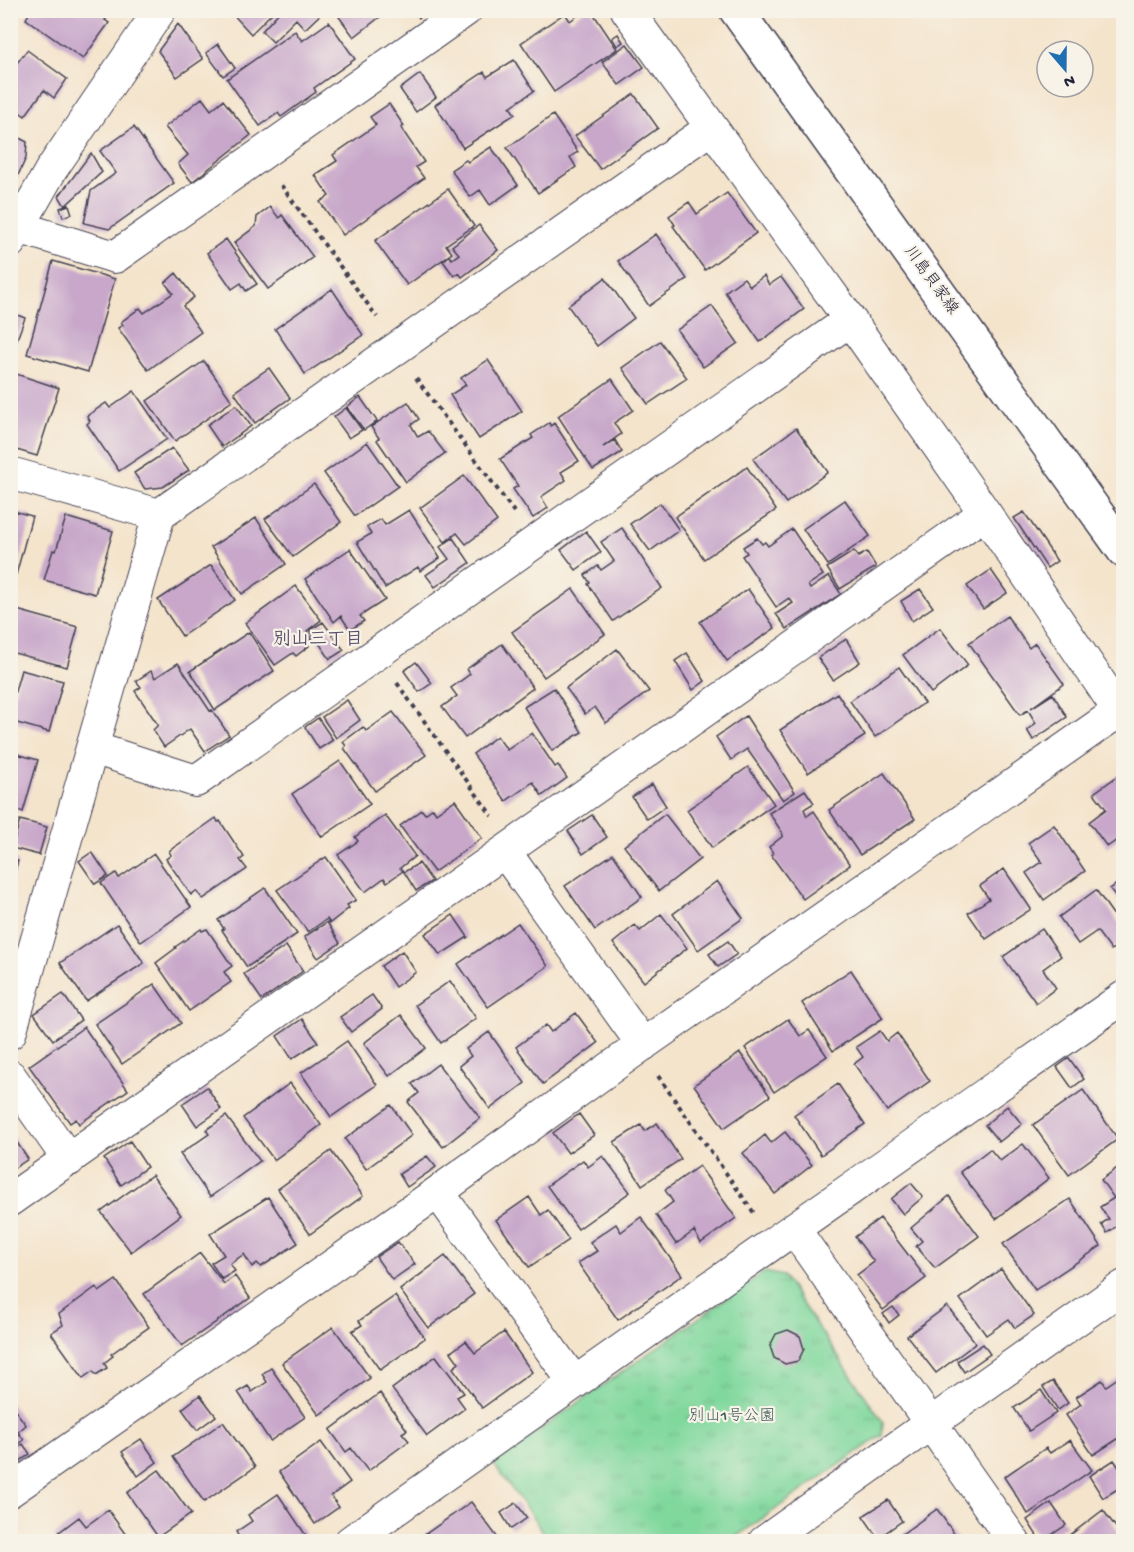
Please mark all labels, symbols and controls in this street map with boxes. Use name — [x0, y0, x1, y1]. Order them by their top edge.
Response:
north arrow — [1035, 39, 1095, 99]
text: N — [1060, 69, 1077, 91]
street label: 川島貝家線 — [899, 242, 963, 319]
district label: 別山三丁目 — [273, 629, 363, 651]
park label: 別山1号公園 — [689, 1407, 775, 1427]

